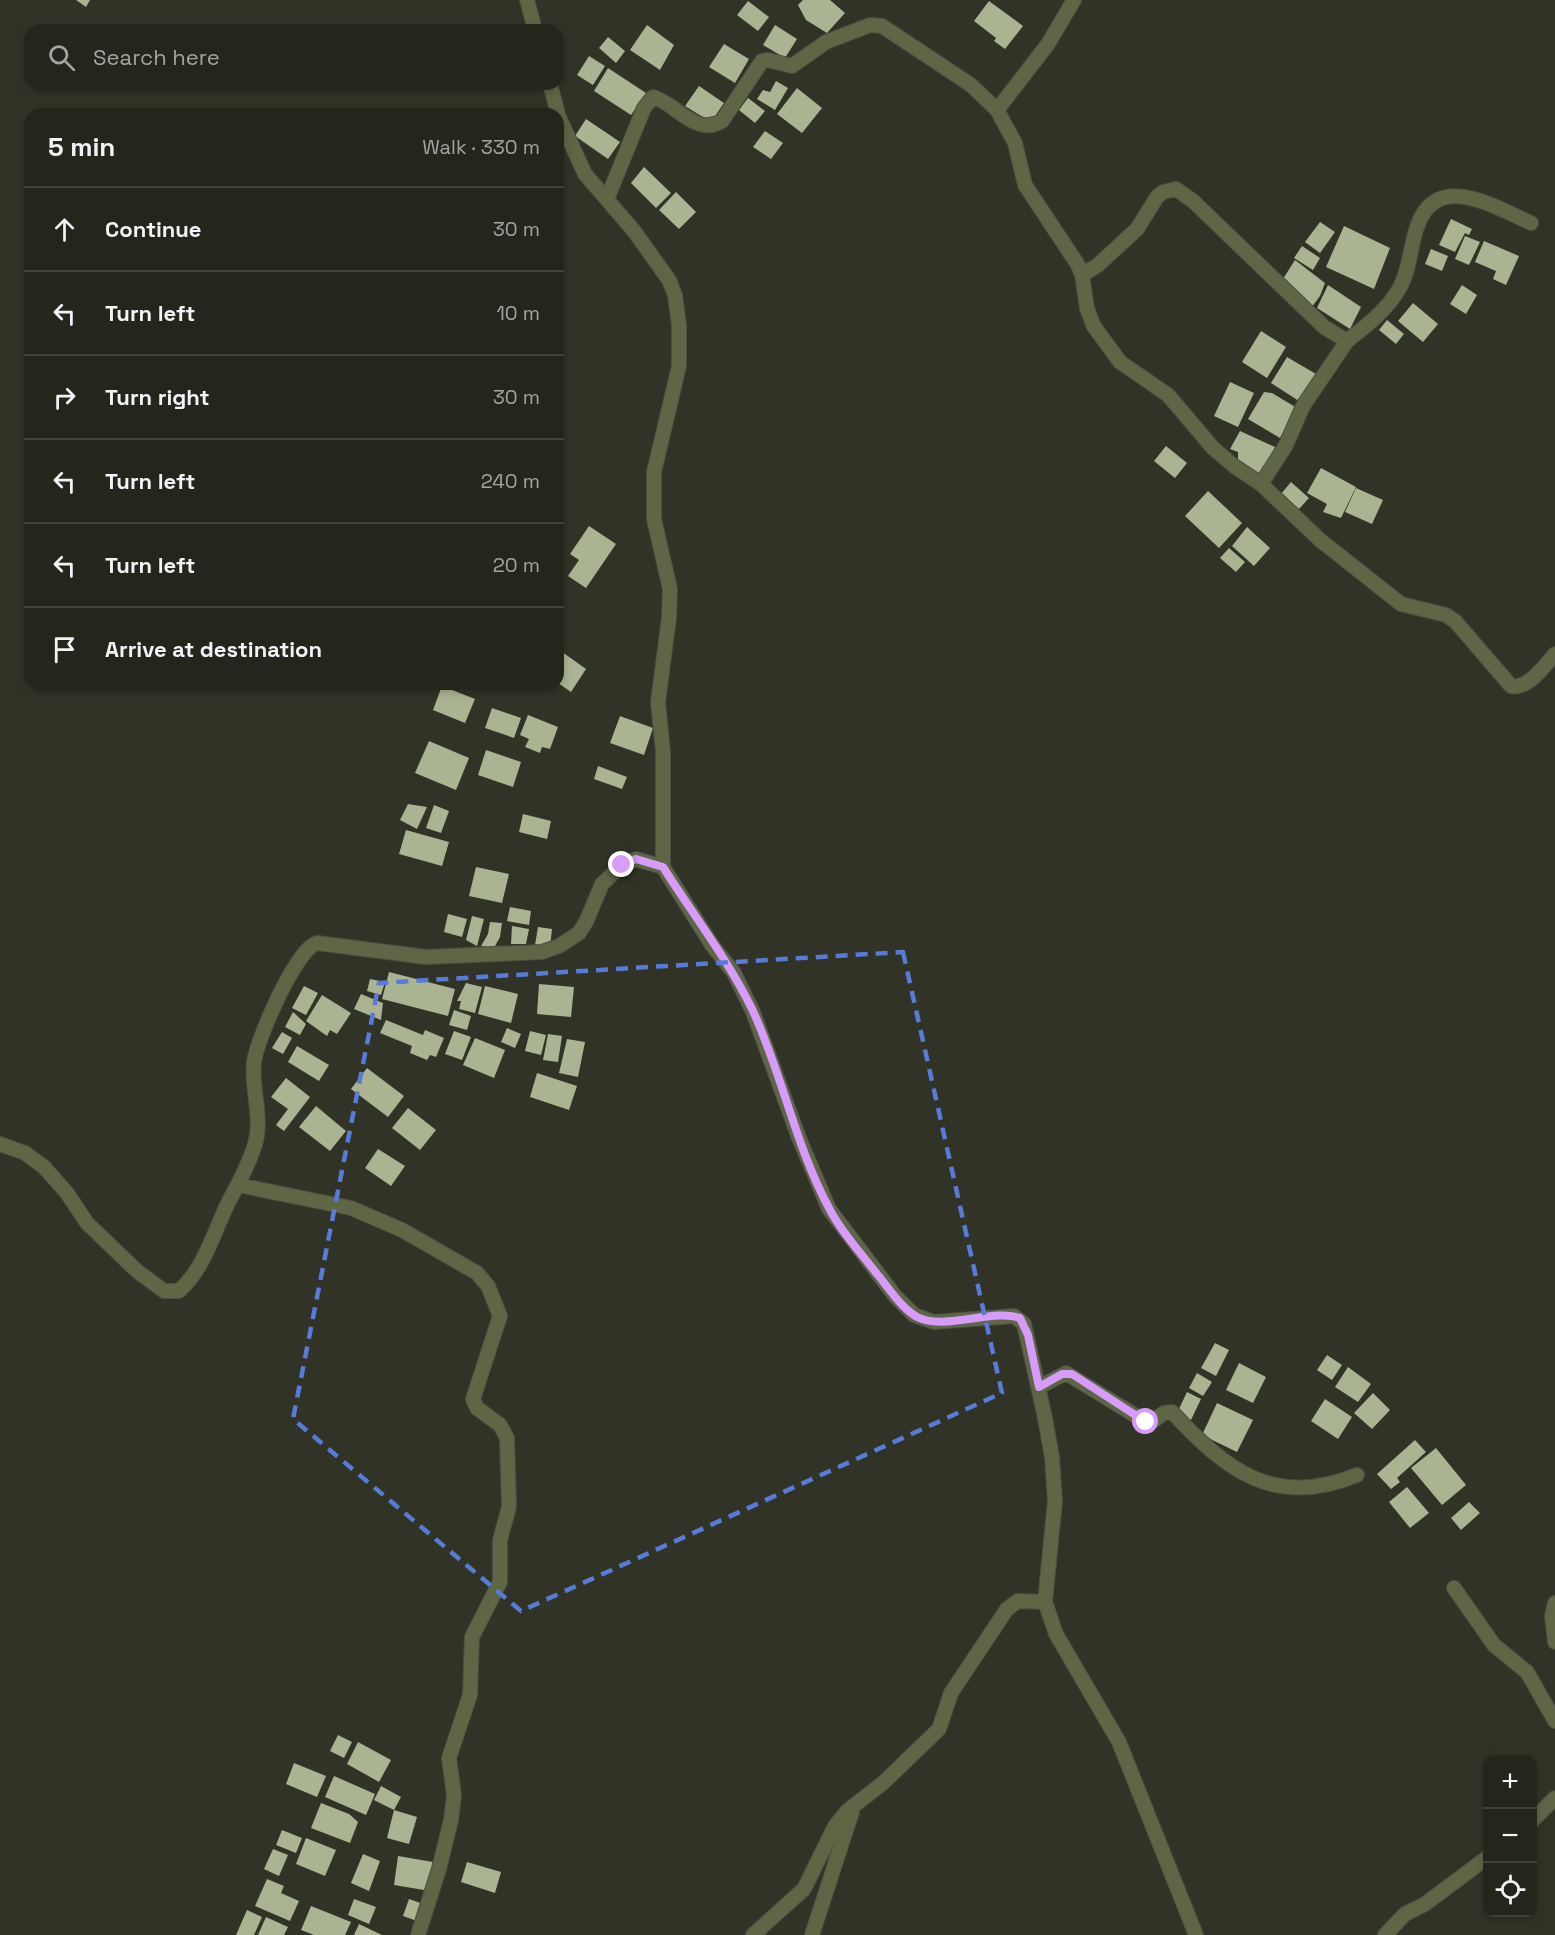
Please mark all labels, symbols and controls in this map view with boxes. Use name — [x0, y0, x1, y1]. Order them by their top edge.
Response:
search box — [24, 24, 564, 90]
icon: search — [45, 41, 78, 74]
text: Search here — [93, 43, 220, 71]
text: 5 min — [48, 130, 115, 164]
text: Walk · 330 m — [422, 134, 540, 160]
icon: ahead — [48, 213, 81, 246]
text: Continue — [105, 215, 201, 243]
text: 30 m — [493, 216, 540, 242]
icon: left — [48, 297, 81, 330]
text: Turn left — [105, 299, 195, 327]
text: 10 m — [496, 300, 540, 326]
icon: right — [48, 381, 81, 414]
text: Turn right — [105, 383, 210, 411]
text: 30 m — [493, 384, 540, 410]
icon: left — [48, 465, 81, 498]
text: Turn left — [105, 467, 195, 495]
text: 240 m — [481, 468, 540, 494]
icon: left — [48, 549, 81, 582]
text: Turn left — [105, 551, 195, 579]
text: 20 m — [493, 552, 540, 578]
icon: arrive — [48, 633, 81, 666]
text: Arrive at destination — [105, 635, 322, 663]
route end — [608, 851, 634, 877]
route start — [1132, 1408, 1158, 1434]
map controls — [1483, 1755, 1537, 1917]
button: + — [1483, 1755, 1537, 1809]
button: − — [1483, 1809, 1537, 1863]
button: locate — [1483, 1863, 1537, 1917]

